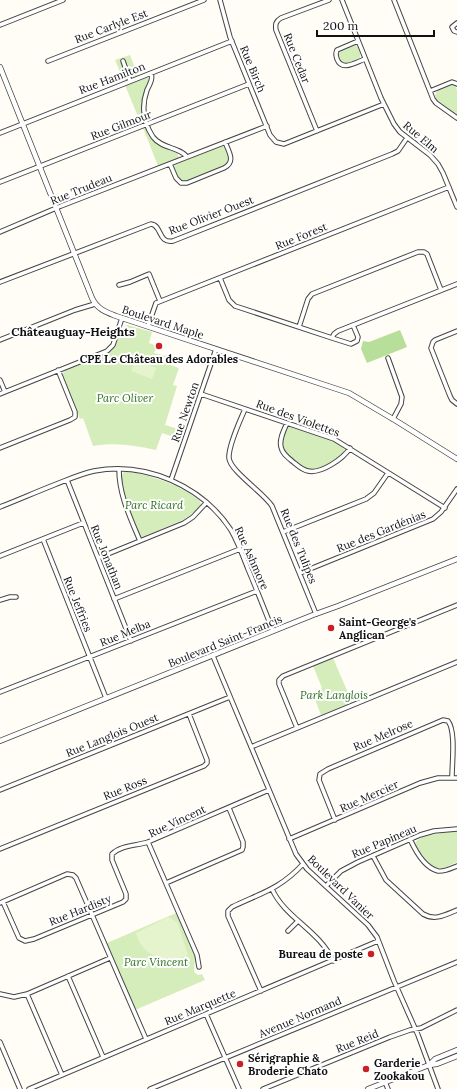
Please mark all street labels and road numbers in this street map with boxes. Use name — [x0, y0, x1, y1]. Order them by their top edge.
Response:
street label: Rue Carlyle Est — [72, 5, 150, 46]
street label: Rue Cedar — [281, 31, 313, 85]
street label: Rue Birch — [237, 44, 269, 95]
street label: Rue Hamilton — [77, 59, 147, 97]
street label: Rue Gilmour — [88, 107, 154, 143]
street label: Rue Elm — [400, 118, 442, 156]
street label: Rue Trudeau — [48, 170, 114, 208]
street label: Rue Olivier Ouest — [166, 192, 256, 238]
street label: Rue Forest — [273, 219, 330, 253]
street label: Boulevard Maple — [120, 302, 206, 342]
street label: Rue Newton — [168, 380, 202, 444]
street label: Rue des Violettes — [254, 396, 342, 440]
street label: Rue des Tulipes — [278, 506, 320, 586]
street label: Rue des Gardénias — [334, 507, 428, 555]
street label: Rue Jonathan — [88, 523, 126, 592]
street label: Rue Ashmore — [232, 524, 272, 592]
street label: Rue Jeffries — [61, 574, 95, 634]
street label: Boulevard Saint-Francis — [166, 612, 284, 670]
street label: Rue Melba — [98, 616, 153, 649]
street label: Rue Langlois Ouest — [64, 710, 161, 760]
street label: Rue Melrose — [351, 716, 415, 754]
street label: Rue Ross — [101, 773, 149, 803]
street label: Rue Mercier — [338, 777, 401, 815]
street label: Rue Vincent — [146, 801, 209, 840]
street label: Rue Papineau — [349, 821, 419, 861]
street label: Boulevard Vanier — [305, 852, 377, 922]
street label: Rue Hardisty — [47, 891, 113, 929]
street label: Rue Marquette — [162, 986, 238, 1028]
street label: Avenue Normand — [256, 993, 344, 1041]
street label: Rue Reid — [334, 1026, 381, 1056]

